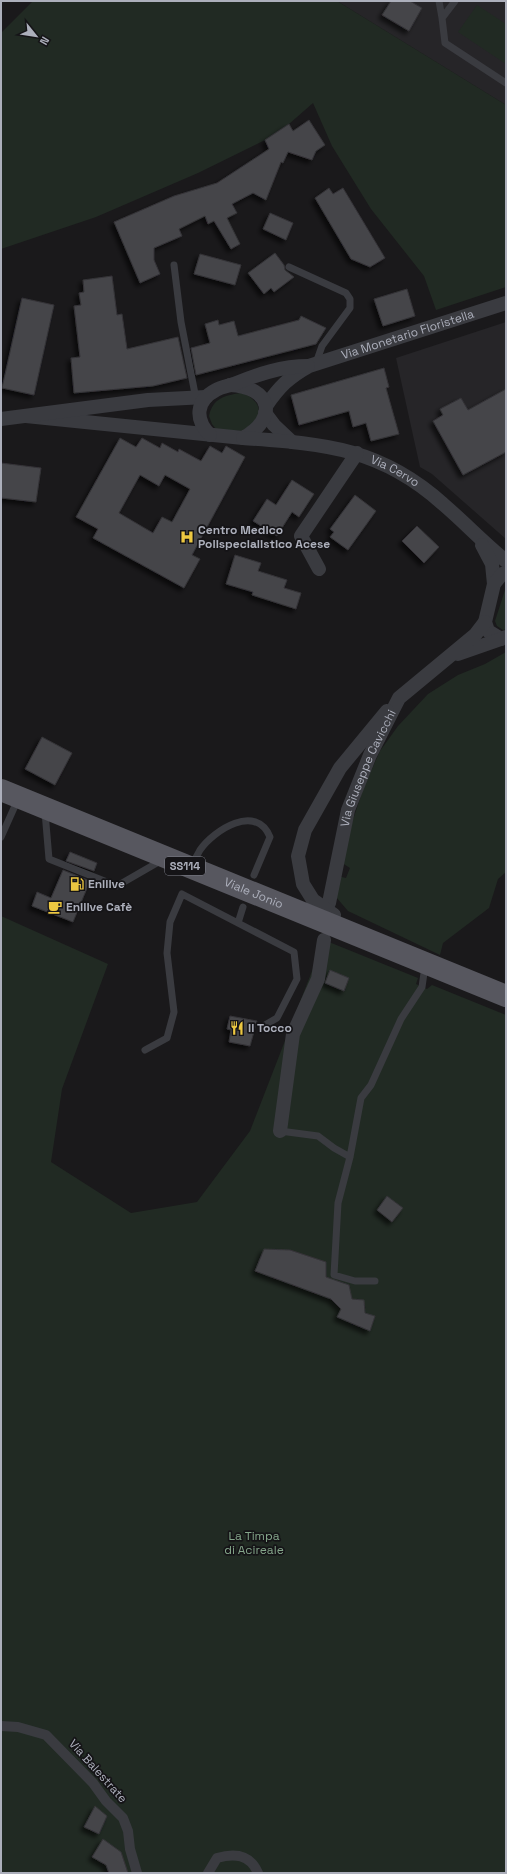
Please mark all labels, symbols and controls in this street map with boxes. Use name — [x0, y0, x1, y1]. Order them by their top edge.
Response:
north arrow — [16, 16, 56, 56]
text: N — [37, 34, 53, 48]
street label: Via Monetario Floristella — [339, 306, 476, 363]
street label: Via Cervo — [368, 451, 423, 491]
place label: Centro Medico Polispecialistico Acese — [198, 522, 330, 552]
hospital icon: Centro Medico Polispecialistico Acese — [179, 529, 195, 545]
street label: Via Giuseppe Cavicchi — [337, 707, 400, 828]
road number: SS114 — [165, 857, 205, 875]
street label: Viale Jonio — [222, 874, 286, 912]
fuel station icon: Enilive — [69, 876, 85, 892]
place label: Enilive — [88, 876, 125, 892]
cafe icon: Enilive Cafè — [47, 899, 63, 915]
place label: Enilive Cafè — [66, 899, 132, 915]
restaurant icon: Il Tocco — [229, 1020, 245, 1036]
place label: Il Tocco — [248, 1020, 292, 1036]
park label: La Timpa di Acireale — [224, 1528, 284, 1558]
street label: Via Balestrate — [65, 1736, 131, 1806]

